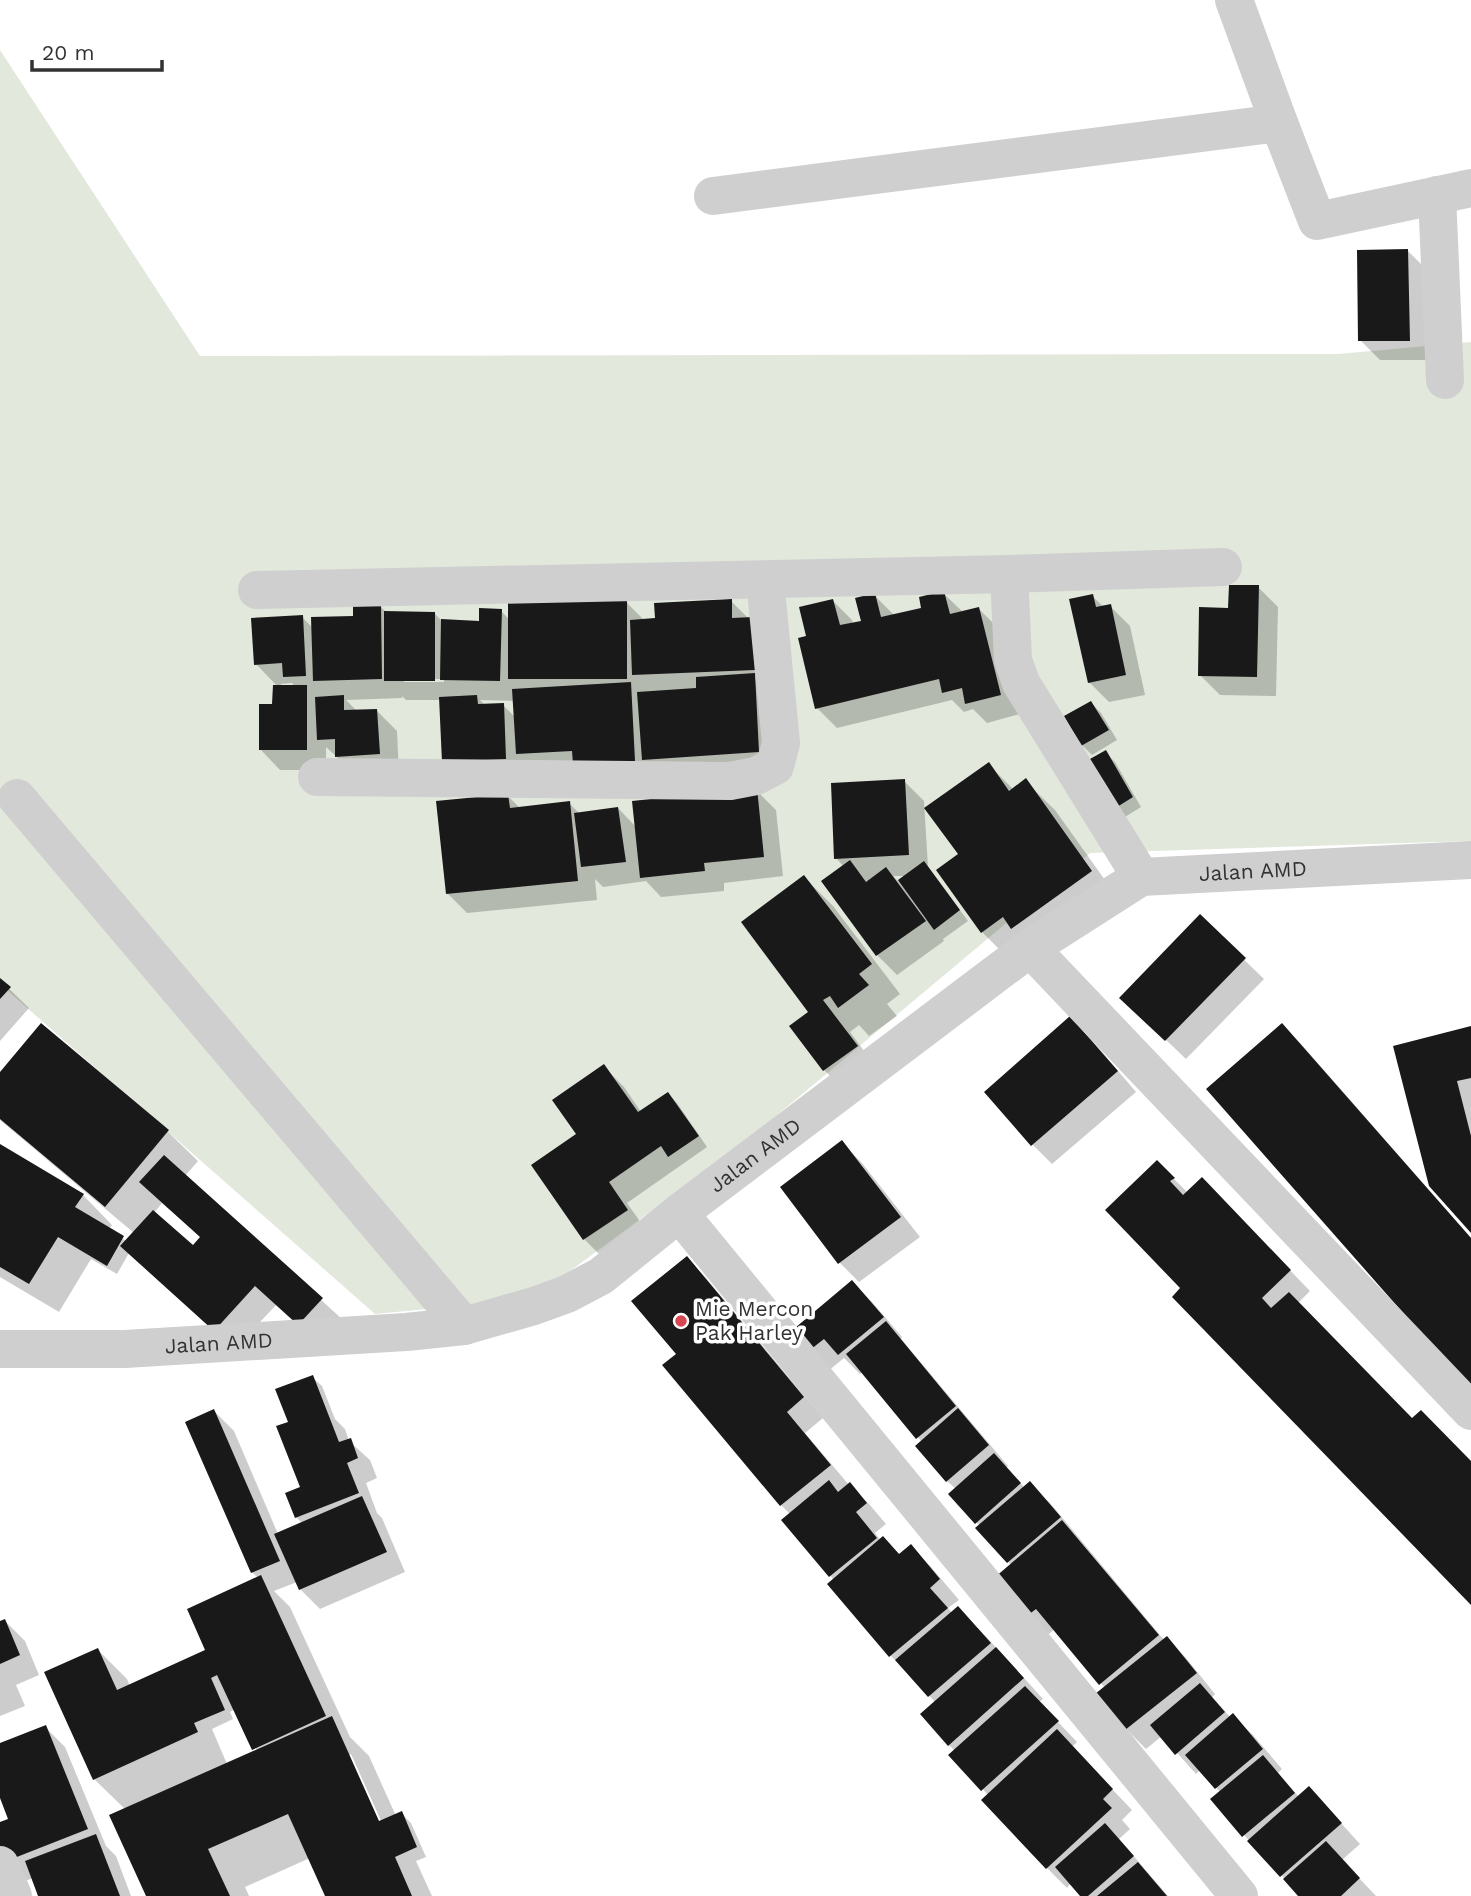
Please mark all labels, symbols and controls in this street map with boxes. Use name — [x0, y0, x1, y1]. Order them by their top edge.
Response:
scale bar — [32, 28, 161, 72]
text: 20 m — [42, 40, 94, 65]
street label: Jalan AMD — [1198, 855, 1307, 886]
street label: Jalan AMD — [704, 1113, 806, 1198]
place label: Mie Mercon Pak Harley — [695, 1296, 813, 1345]
marker: Mie Mercon Pak Harley — [673, 1313, 689, 1329]
street label: Jalan AMD — [164, 1327, 273, 1359]

